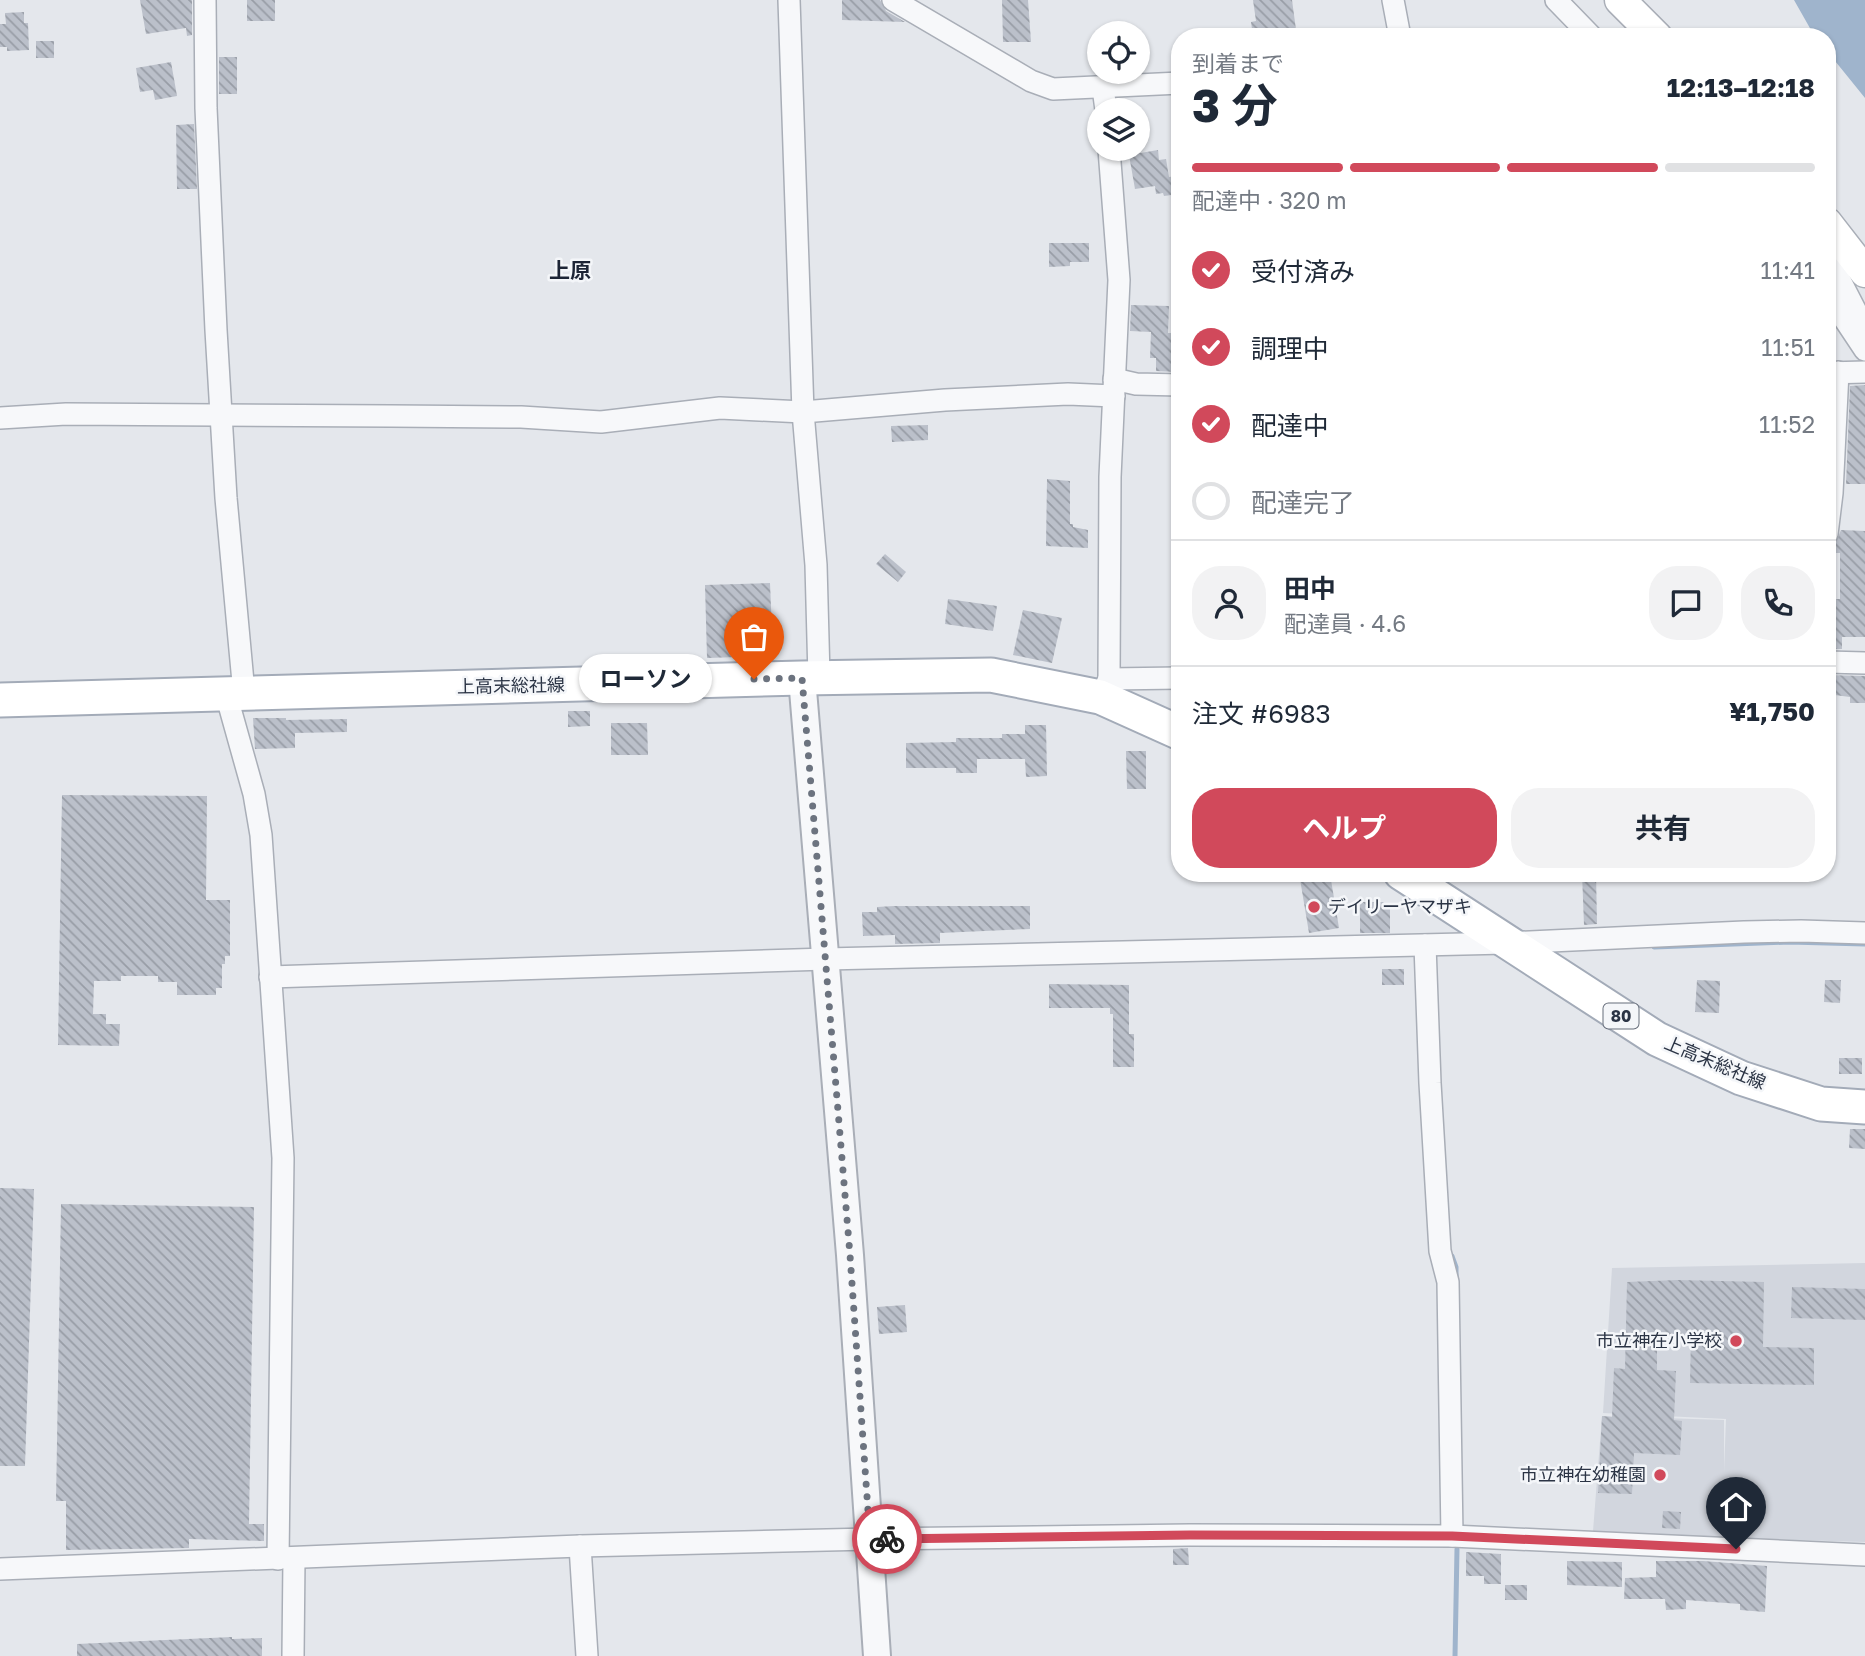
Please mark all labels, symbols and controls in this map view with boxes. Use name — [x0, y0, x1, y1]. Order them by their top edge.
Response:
map controls — [1087, 21, 1150, 161]
button: locate — [1087, 21, 1150, 84]
text: 到着まで — [1192, 49, 1284, 77]
text: 12:13–12:18 — [1667, 72, 1815, 103]
text: 3 分 — [1192, 77, 1278, 132]
button: layers — [1087, 98, 1150, 161]
text: 配達中 · 320 m — [1192, 186, 1347, 214]
icon: check — [1192, 251, 1230, 289]
text: 受付済み — [1251, 256, 1355, 287]
text: 11:41 — [1761, 256, 1815, 284]
district label: 上原 — [549, 257, 591, 283]
icon: check — [1192, 328, 1230, 366]
text: 調理中 — [1251, 333, 1329, 364]
text: 11:51 — [1761, 333, 1815, 361]
icon: check — [1192, 405, 1230, 443]
text: 配達中 — [1251, 410, 1329, 441]
text: 11:52 — [1759, 410, 1815, 438]
text: 配達完了 — [1251, 487, 1355, 518]
button: person — [1192, 566, 1266, 640]
button: chat — [1649, 566, 1723, 640]
button: phone — [1741, 566, 1815, 640]
text: 田中 — [1284, 573, 1336, 604]
pin — [724, 607, 784, 679]
text: 配達員 · 4.6 — [1284, 609, 1406, 637]
icon: bag — [735, 618, 773, 656]
callout: ローソン — [579, 654, 712, 704]
text: ローソン — [600, 664, 692, 692]
street label: 上高末総社線 — [457, 673, 565, 697]
text: ¥1,750 — [1729, 696, 1815, 727]
text: 注文 #6983 — [1192, 698, 1331, 729]
button: ヘルプ — [1192, 788, 1497, 868]
button: 共有 — [1511, 788, 1815, 868]
place label: デイリーヤマザキ — [1328, 895, 1472, 917]
marker: デイリーヤマザキ — [1306, 899, 1322, 915]
road number: 80 — [1604, 1004, 1638, 1028]
street label: 上高末総社線 — [1661, 1031, 1769, 1093]
place label: 市立神在小学校 — [1596, 1329, 1722, 1351]
marker: 市立神在小学校 — [1728, 1333, 1744, 1349]
place label: 市立神在幼稚園 — [1520, 1463, 1646, 1485]
marker: 市立神在幼稚園 — [1652, 1467, 1668, 1483]
pin — [1706, 1477, 1766, 1549]
icon: home — [1717, 1488, 1755, 1526]
courier — [852, 1504, 922, 1574]
icon: bike — [868, 1520, 906, 1558]

